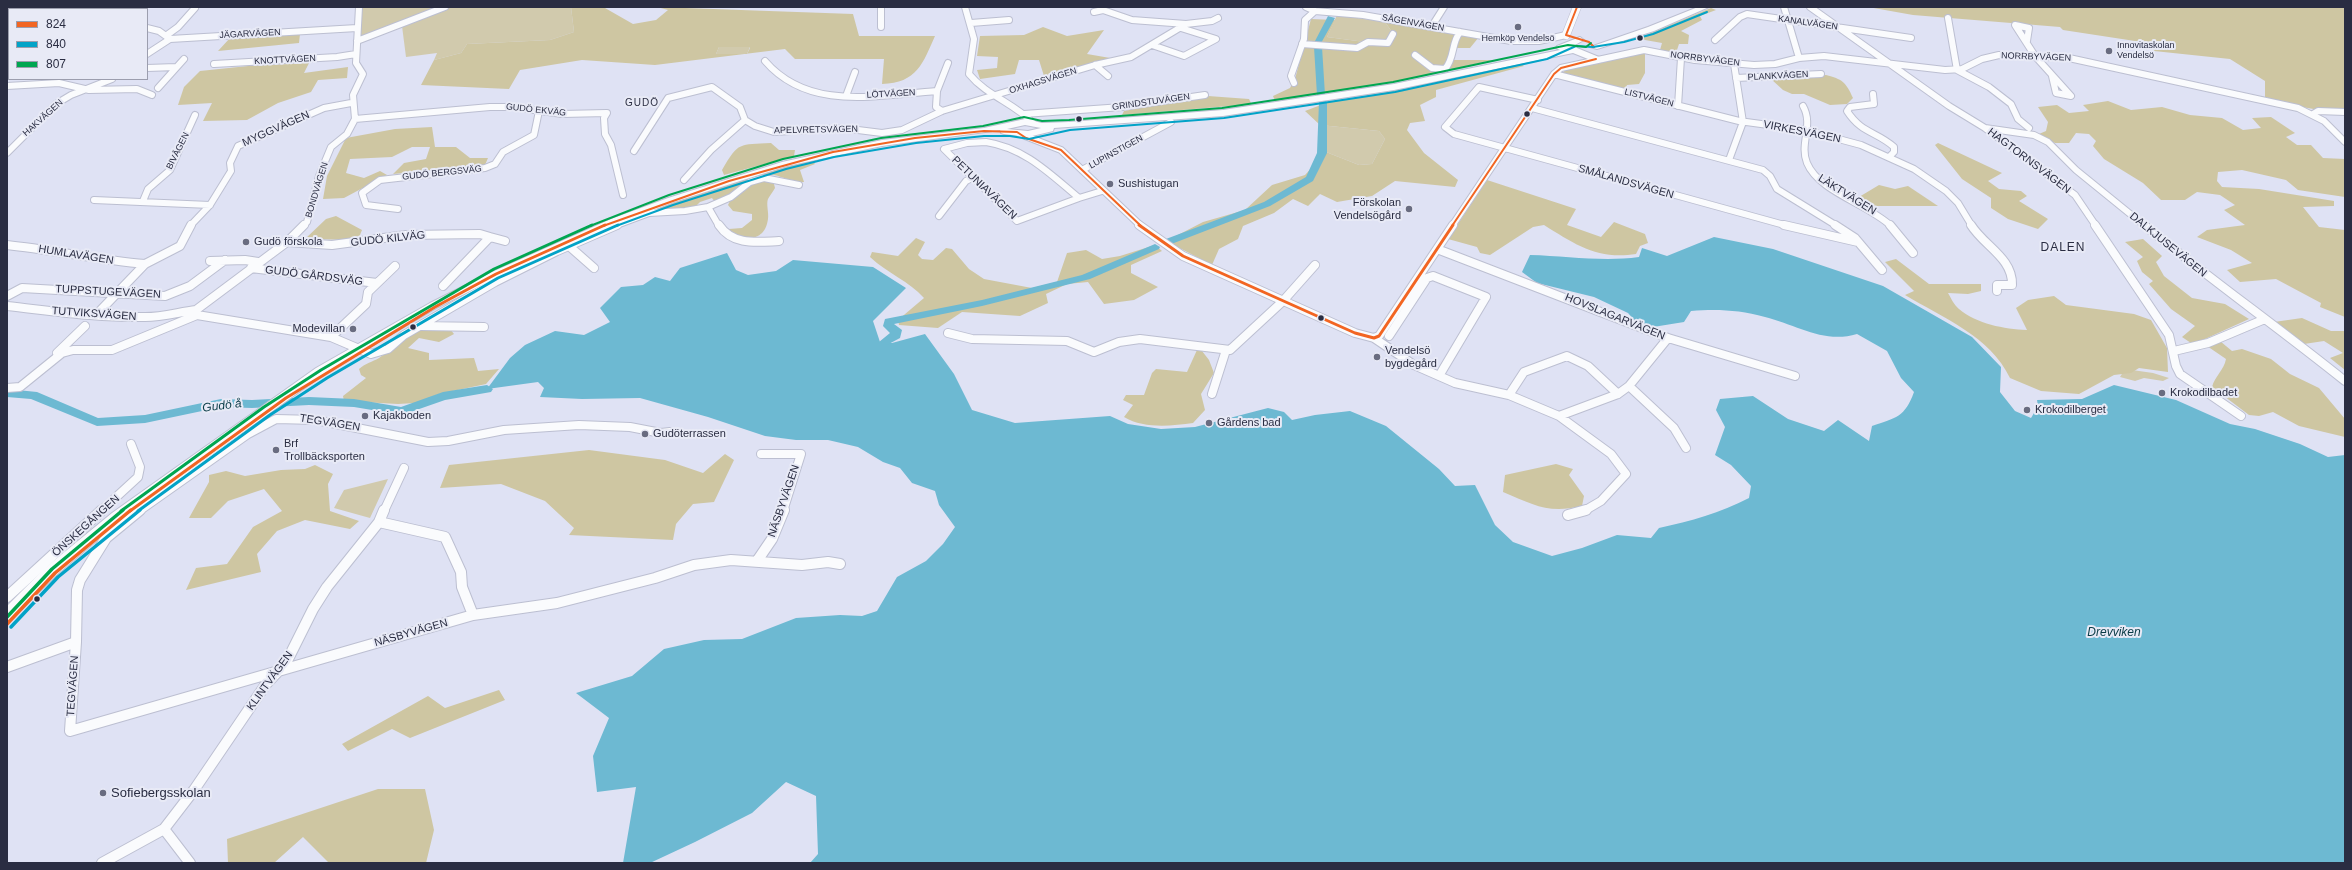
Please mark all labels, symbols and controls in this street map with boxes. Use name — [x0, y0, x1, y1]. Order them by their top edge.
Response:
legend — [8, 8, 148, 80]
street label: SÅGENVÄGEN — [1381, 12, 1445, 34]
street label: KANALVÄGEN — [1777, 13, 1839, 33]
text: 824 — [46, 17, 66, 31]
marker: Hemköp Vendelsö — [1513, 22, 1523, 32]
street label: JÄGARVÄGEN — [219, 27, 281, 41]
unlabelled marker — [1635, 33, 1645, 43]
place label: Hemköp Vendelsö — [1481, 34, 1555, 44]
text: 840 — [46, 37, 66, 51]
place label: Innovitaskolan Vendelsö — [2117, 41, 2175, 62]
marker: Innovitaskolan Vendelsö — [2104, 46, 2114, 56]
street label: NORRBYVÄGEN — [1670, 49, 1740, 69]
street label: NORRBYVÄGEN — [2001, 50, 2071, 64]
street label: KNOTTVÄGEN — [254, 53, 316, 67]
text: 807 — [46, 57, 66, 71]
street label: OXHAGSVÄGEN — [1008, 66, 1078, 96]
street label: PLANKVÄGEN — [1747, 69, 1809, 83]
street label: LÖTVÄGEN — [866, 87, 916, 101]
street label: LISTVÄGEN — [1623, 87, 1675, 109]
street label: GRINDSTUVÄGEN — [1111, 91, 1191, 113]
street label: HAKVÄGEN — [21, 97, 65, 139]
district label: GUDÖ — [625, 97, 659, 109]
street label: GUDÖ EKVÄG — [505, 101, 567, 119]
street label: MYGGVÄGEN — [240, 108, 312, 150]
unlabelled marker — [1522, 109, 1532, 119]
unlabelled marker — [1074, 114, 1084, 124]
street label: VIRKESVÄGEN — [1762, 118, 1842, 146]
street label: APELVRETSVÄGEN — [774, 124, 858, 136]
street label: HAGTORNSVÄGEN — [1985, 125, 2073, 197]
street label: BIVÄGEN — [164, 131, 192, 171]
street label: LUPINSTIGEN — [1087, 133, 1145, 171]
street label: PETUNIAVÄGEN — [949, 154, 1019, 222]
street label: BONDVÄGEN — [303, 161, 331, 219]
street label: SMÅLANDSVÄGEN — [1577, 162, 1675, 202]
street label: GUDÖ BERGSVÄG — [402, 163, 482, 183]
street label: LÄKTVÄGEN — [1816, 172, 1878, 218]
place label: Sushistugan — [1118, 177, 1179, 191]
marker: Sushistugan — [1105, 179, 1115, 189]
place label: Förskolan Vendelsögård — [1334, 196, 1401, 222]
marker: Förskolan Vendelsögård — [1404, 204, 1414, 214]
street label: DALKJUSEVÄGEN — [2127, 210, 2209, 280]
street label: GUDÖ KILVÄG — [350, 229, 426, 249]
place label: Gudö förskola — [254, 235, 322, 249]
marker: Gudö förskola — [241, 237, 251, 247]
district label: DALEN — [2040, 241, 2086, 255]
street label: HUMLAVÄGEN — [37, 243, 115, 267]
street label: GUDÖ GÅRDSVÄG — [264, 263, 364, 289]
street label: TUPPSTUGEVÄGEN — [55, 283, 161, 301]
street label: HOVSLAGARVÄGEN — [1563, 291, 1667, 343]
street label: TUTVIKSVÄGEN — [51, 304, 137, 324]
unlabelled marker — [1316, 313, 1326, 323]
place label: Modevillan — [292, 322, 345, 336]
unlabelled marker — [408, 322, 418, 332]
marker: Modevillan — [348, 324, 358, 334]
place label: Vendelsö bygdegård — [1385, 344, 1437, 370]
marker: Vendelsö bygdegård — [1372, 352, 1382, 362]
place label: Krokodilbadet — [2170, 386, 2237, 400]
marker: Krokodilbadet — [2157, 388, 2167, 398]
water label: Gudö å — [202, 396, 242, 416]
place label: Krokodilberget — [2035, 403, 2106, 417]
marker: Krokodilberget — [2022, 405, 2032, 415]
place label: Kajakboden — [373, 409, 431, 423]
marker: Kajakboden — [360, 411, 370, 421]
street label: TEGVÄGEN — [299, 412, 361, 434]
place label: Gårdens bad — [1217, 416, 1281, 430]
marker: Gårdens bad — [1204, 418, 1214, 428]
place label: Gudöterrassen — [653, 427, 726, 441]
marker: Gudöterrassen — [640, 429, 650, 439]
place label: Brf Trollbäcksporten — [284, 437, 365, 463]
marker: Brf Trollbäcksporten — [271, 445, 281, 455]
street label: NÄSBYVÄGEN — [765, 463, 803, 539]
street label: ÖNSKEGÅNGEN — [50, 492, 122, 560]
unlabelled marker — [32, 594, 42, 604]
street label: NÄSBYVÄGEN — [373, 616, 449, 650]
water label: Drevviken — [2087, 626, 2141, 640]
street label: KLINTVÄGEN — [244, 649, 296, 713]
street label: TEGVÄGEN — [64, 655, 82, 717]
place label: Sofiebergsskolan — [111, 785, 211, 801]
marker: Sofiebergsskolan — [98, 788, 108, 798]

